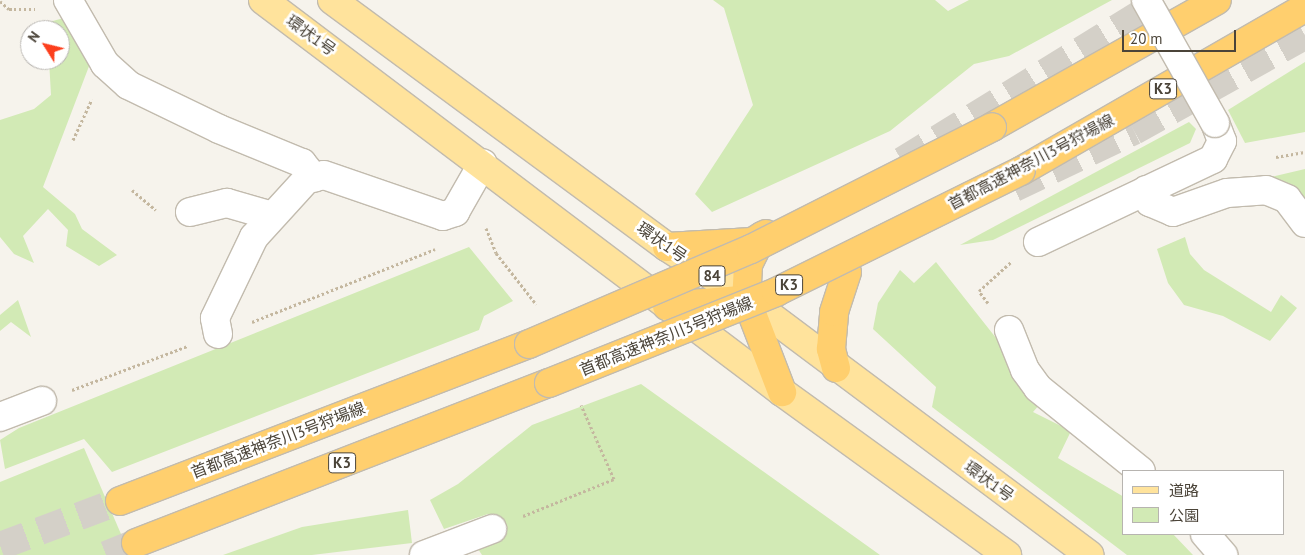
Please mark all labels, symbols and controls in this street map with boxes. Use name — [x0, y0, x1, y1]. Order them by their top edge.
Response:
street label: 環状1号 — [282, 11, 340, 59]
north arrow — [20, 20, 70, 70]
scale bar — [1125, 20, 1239, 52]
text: N — [24, 28, 44, 46]
text: 20 m — [1130, 29, 1163, 48]
road number: K3 — [1148, 76, 1178, 102]
street label: 首都高速神奈川3号狩場線 — [945, 110, 1117, 214]
street label: 環状1号 — [633, 218, 691, 266]
road number: 84 — [698, 264, 726, 288]
road number: K3 — [774, 272, 804, 298]
street label: 首都高速神奈川3号狩場線 — [577, 293, 755, 379]
street label: 首都高速神奈川3号狩場線 — [188, 398, 368, 482]
road number: K3 — [327, 450, 357, 476]
street label: 環状1号 — [960, 457, 1018, 505]
legend — [1122, 470, 1285, 535]
text: 道路 — [1169, 481, 1199, 500]
text: 公園 — [1169, 506, 1199, 525]

